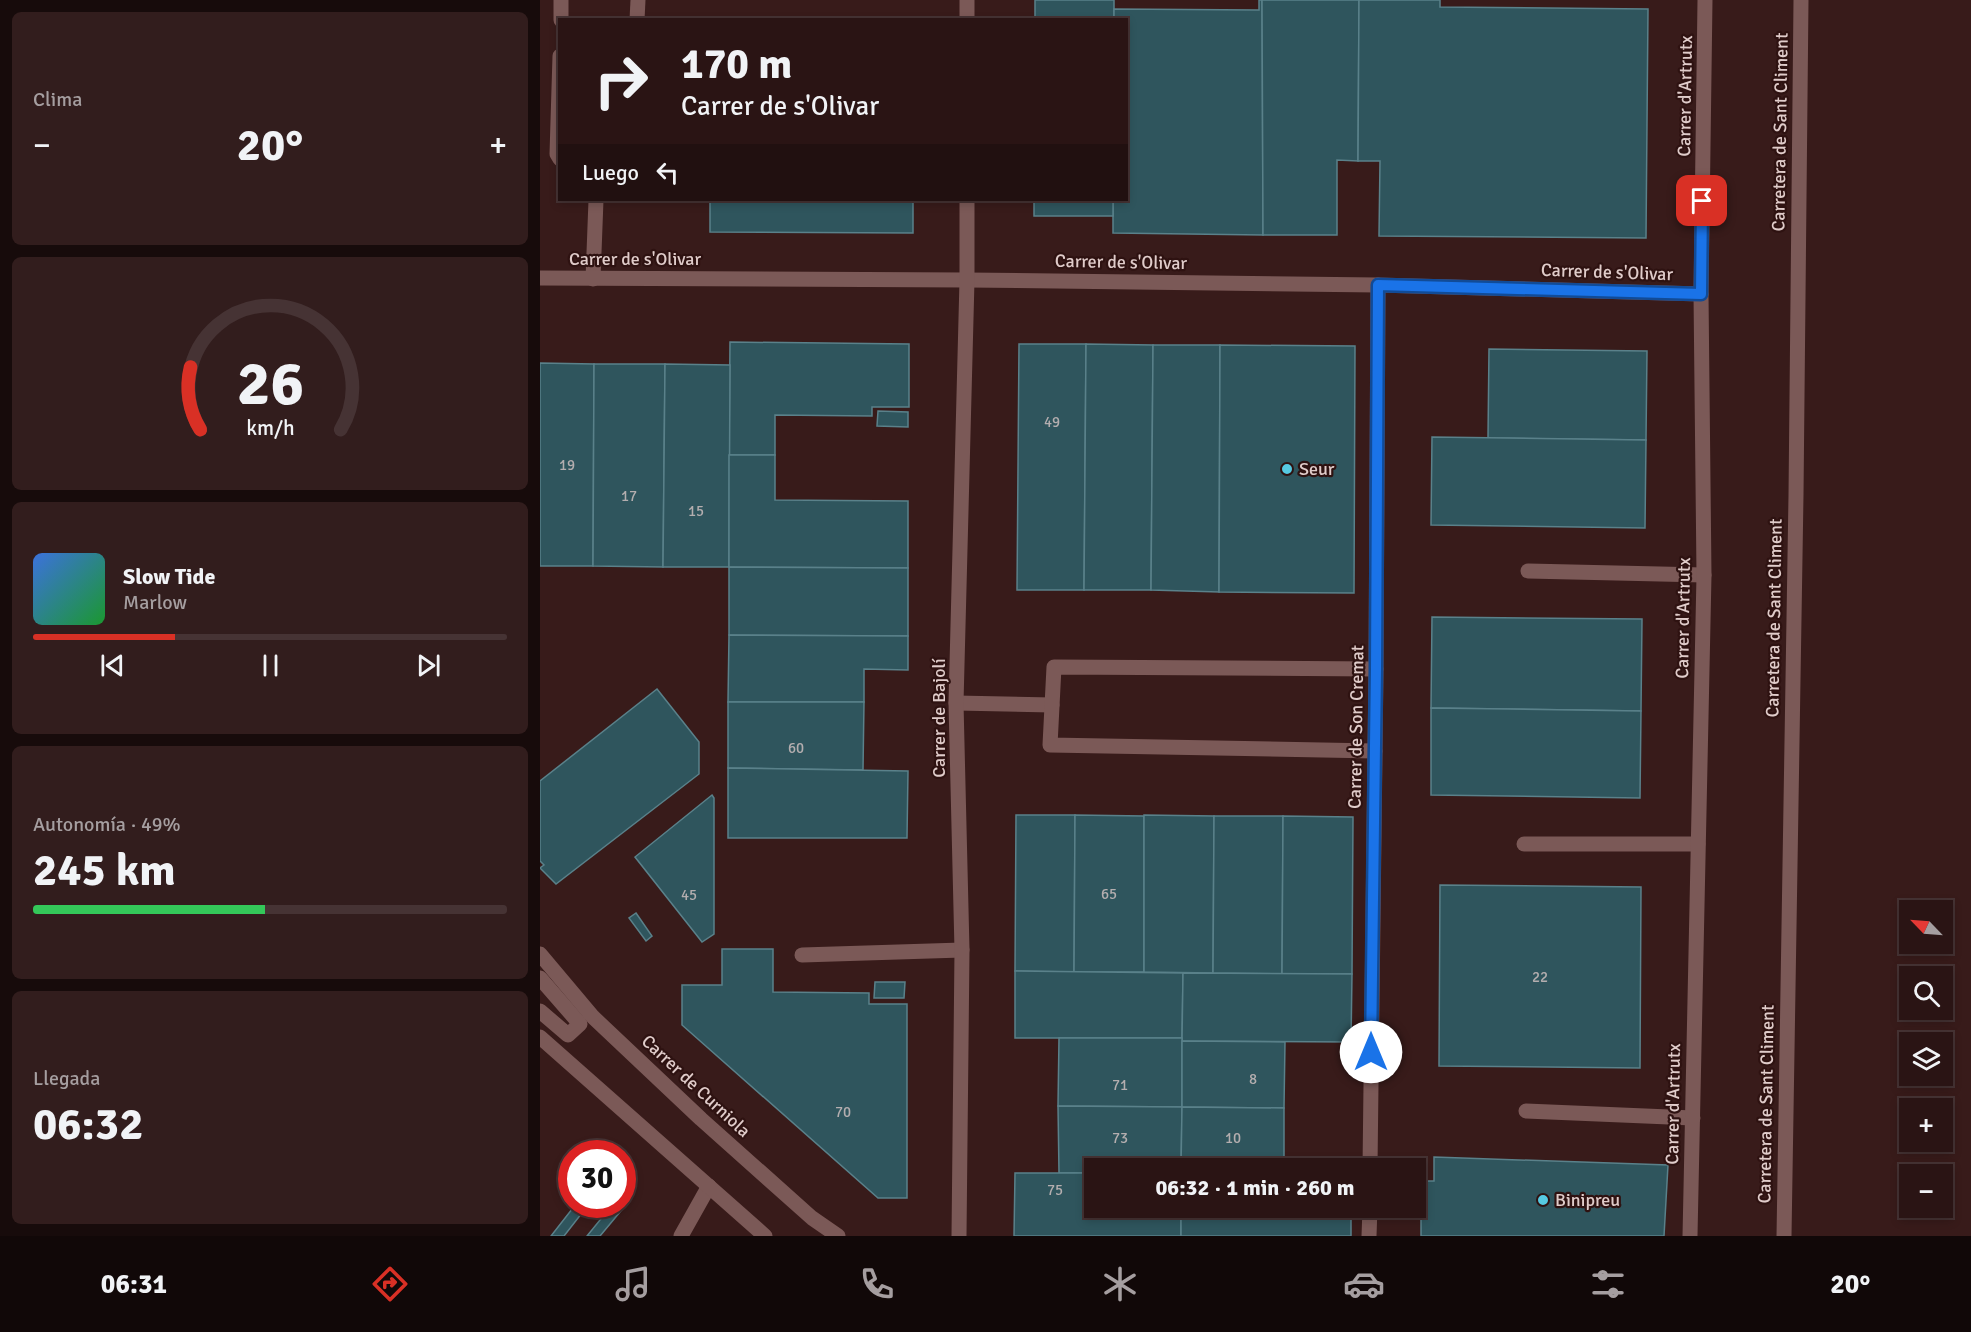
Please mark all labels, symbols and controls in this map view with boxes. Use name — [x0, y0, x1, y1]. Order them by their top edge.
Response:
street label: Carretera de Sant Climent — [1767, 33, 1793, 231]
street label: Carrer d'Artrutx — [1673, 34, 1697, 157]
text: 170 m — [681, 39, 792, 90]
icon: right — [582, 42, 660, 120]
text: Clima — [33, 87, 82, 112]
text: Carrer de s'Olivar — [681, 90, 879, 123]
text: 20° — [237, 118, 303, 173]
text: − — [33, 125, 51, 166]
text: + — [489, 125, 507, 166]
icon: left — [651, 156, 684, 189]
text: Luego — [582, 159, 639, 186]
pin — [1676, 175, 1727, 226]
icon: arrive — [1685, 184, 1718, 217]
street label: Carrer de s'Olivar — [569, 248, 701, 270]
street label: Carrer de s'Olivar — [1055, 250, 1188, 274]
street label: Carrer de s'Olivar — [1541, 259, 1674, 285]
text: 26 — [236, 345, 304, 422]
house number: 49 — [1044, 413, 1060, 431]
text: km/h — [246, 416, 294, 442]
house number: 19 — [559, 456, 575, 474]
place label: Seur — [1299, 458, 1335, 480]
marker: Seur — [1280, 462, 1294, 476]
house number: 17 — [621, 487, 637, 505]
house number: 15 — [688, 502, 704, 520]
street label: Carretera de Sant Climent — [1761, 519, 1787, 717]
street label: Carrer d'Artrutx — [1671, 556, 1695, 679]
text: Slow Tide — [123, 563, 215, 590]
text: Marlow — [123, 590, 187, 615]
street label: Carrer de Son Cremat — [1344, 645, 1368, 809]
icon: previous — [96, 649, 129, 682]
icon: pause — [254, 649, 287, 682]
icon: next — [412, 649, 445, 682]
street label: Carrer de Bajolí — [928, 658, 950, 778]
house number: 60 — [788, 739, 804, 757]
text: Autonomía · 49% — [33, 812, 181, 837]
text: 245 km — [33, 843, 176, 898]
house number: 65 — [1101, 885, 1117, 903]
house number: 45 — [681, 886, 697, 904]
north arrow — [1899, 900, 1953, 954]
map controls — [1899, 900, 1953, 1218]
button: search — [1899, 966, 1953, 1020]
house number: 22 — [1532, 968, 1548, 986]
street label: Carretera de Sant Climent — [1753, 1005, 1779, 1203]
position arrow — [1339, 1020, 1403, 1084]
street label: Carrer de Curniola — [637, 1030, 755, 1142]
button: layers — [1899, 1032, 1953, 1086]
street label: Carrer d'Artrutx — [1661, 1042, 1685, 1165]
text: Llegada — [33, 1066, 100, 1091]
house number: 8 — [1249, 1070, 1257, 1088]
house number: 71 — [1112, 1076, 1128, 1094]
text: 06:32 — [33, 1097, 143, 1152]
button: + — [1899, 1098, 1953, 1152]
house number: 70 — [835, 1103, 851, 1121]
house number: 73 — [1112, 1129, 1128, 1147]
house number: 10 — [1225, 1129, 1241, 1147]
speed limit sign: 30 — [558, 1140, 636, 1218]
button: − — [1899, 1164, 1953, 1218]
text: 06:32 · 1 min · 260 m — [1155, 1174, 1355, 1201]
house number: 75 — [1047, 1181, 1063, 1199]
place label: Binipreu — [1555, 1189, 1620, 1211]
marker: Binipreu — [1536, 1193, 1550, 1207]
icon: directions — [369, 1263, 411, 1305]
icon: music — [612, 1263, 654, 1305]
icon: phone — [856, 1263, 898, 1305]
icon: climate — [1099, 1263, 1141, 1305]
icon: car — [1343, 1263, 1385, 1305]
icon: filters — [1587, 1263, 1629, 1305]
text: 06:31 — [101, 1268, 167, 1301]
text: 20° — [1830, 1268, 1870, 1301]

